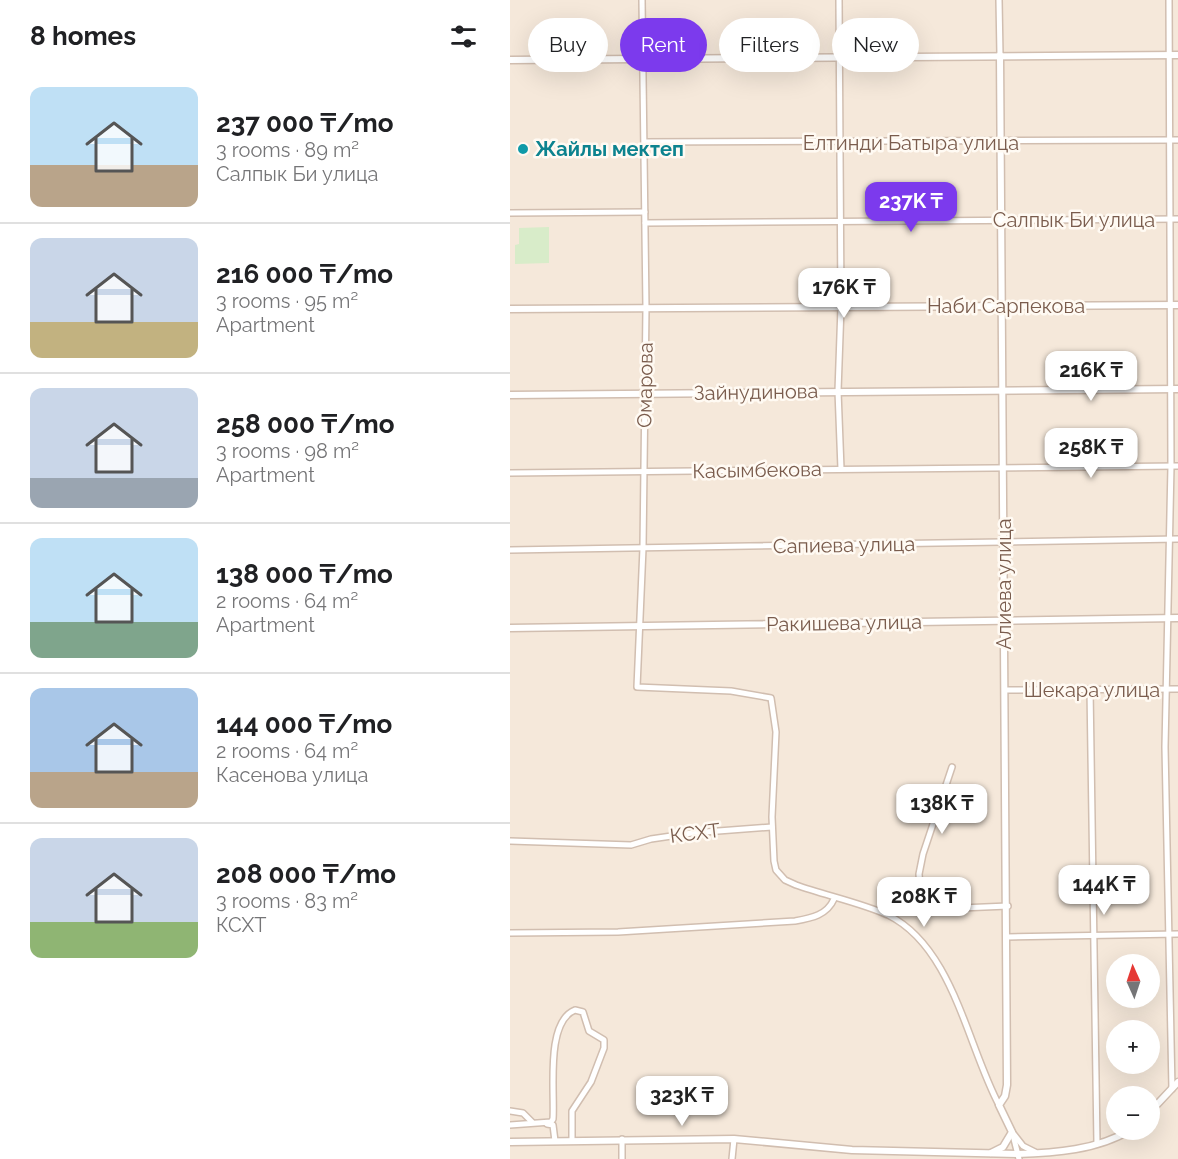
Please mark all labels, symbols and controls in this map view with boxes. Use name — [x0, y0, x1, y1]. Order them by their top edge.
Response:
chip: Buy — [528, 18, 608, 72]
chip: Rent — [620, 18, 707, 72]
chip: Filters — [719, 18, 820, 72]
chip: New — [832, 18, 919, 72]
icon: filters — [447, 20, 480, 53]
text: 8 homes — [30, 21, 136, 51]
text: 237 000 ₸/mo — [216, 108, 394, 138]
icon: home — [78, 111, 150, 183]
street label: Елтинди Батыра улица — [803, 131, 1019, 155]
place label: Жайлы мектеп — [535, 137, 684, 161]
text: 3 rooms · 89 m² — [216, 138, 359, 162]
marker: Жайлы мектеп — [516, 142, 530, 156]
text: Салпык Би улица — [216, 162, 378, 186]
pin: 237K ₸ — [862, 182, 960, 233]
text: 237K ₸ — [879, 189, 943, 213]
street label: Салпык Би улица — [993, 208, 1155, 232]
text: 216 000 ₸/mo — [216, 259, 393, 289]
icon: home — [78, 262, 150, 334]
pin: 176K ₸ — [795, 268, 893, 319]
text: 176K ₸ — [812, 275, 876, 299]
text: 3 rooms · 95 m² — [216, 289, 358, 313]
street label: Наби Сарпекова — [927, 294, 1085, 318]
text: Apartment — [216, 313, 315, 337]
street label: Омарова — [632, 342, 658, 428]
pin: 216K ₸ — [1042, 351, 1140, 402]
text: 216K ₸ — [1059, 358, 1123, 382]
street label: Зайнудинова — [693, 379, 819, 405]
text: 258 000 ₸/mo — [216, 409, 395, 439]
icon: home — [78, 412, 150, 484]
pin: 258K ₸ — [1042, 428, 1140, 479]
text: 258K ₸ — [1059, 435, 1123, 459]
text: 3 rooms · 98 m² — [216, 439, 359, 463]
street label: Касымбекова — [692, 457, 822, 483]
text: Apartment — [216, 463, 315, 487]
street label: Алиева улица — [992, 518, 1016, 650]
street label: Сапиева улица — [773, 532, 915, 558]
text: 138 000 ₸/mo — [216, 559, 393, 589]
icon: home — [78, 562, 150, 634]
text: 2 rooms · 64 m² — [216, 589, 358, 613]
street label: Ракишева улица — [766, 610, 922, 636]
text: Apartment — [216, 613, 315, 637]
street label: Шекара улица — [1024, 678, 1160, 702]
text: 144 000 ₸/mo — [216, 709, 392, 739]
icon: home — [78, 712, 150, 784]
text: 2 rooms · 64 m² — [216, 739, 358, 763]
text: Касенова улица — [216, 763, 369, 787]
pin: 138K ₸ — [893, 784, 991, 835]
text: 138K ₸ — [910, 791, 974, 815]
street label: КСХТ — [669, 818, 721, 848]
text: 208 000 ₸/mo — [216, 859, 396, 889]
icon: home — [78, 862, 150, 934]
pin: 144K ₸ — [1055, 865, 1153, 916]
text: 144K ₸ — [1072, 872, 1136, 896]
pin: 208K ₸ — [875, 877, 973, 928]
text: 208K ₸ — [891, 884, 957, 908]
text: 3 rooms · 83 m² — [216, 889, 358, 913]
text: КСХТ — [216, 913, 266, 937]
north arrow — [1106, 954, 1160, 1008]
map controls — [1106, 954, 1160, 1140]
button: + — [1106, 1020, 1160, 1074]
pin: 323K ₸ — [633, 1076, 731, 1127]
text: 323K ₸ — [650, 1083, 714, 1107]
button: − — [1106, 1086, 1160, 1140]

